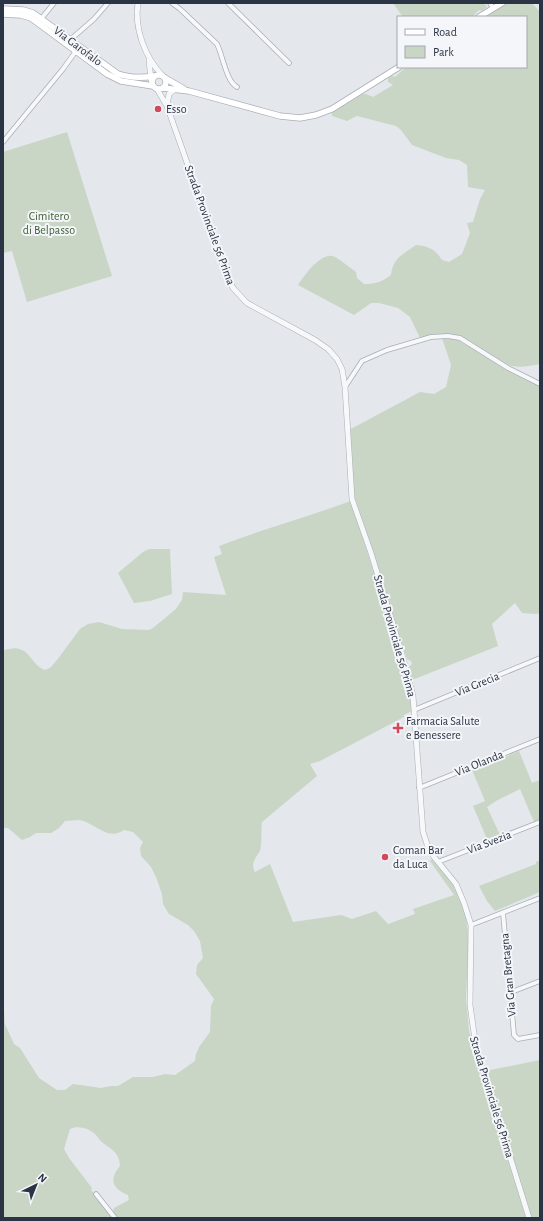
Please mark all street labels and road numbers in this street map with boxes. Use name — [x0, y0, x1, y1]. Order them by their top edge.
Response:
street label: Via Garofalo — [52, 24, 105, 68]
street label: Strada Provinciale 56 Prima — [183, 163, 237, 287]
street label: Strada Provinciale 56 Prima — [372, 574, 418, 699]
street label: Via Grecia — [453, 670, 501, 698]
street label: Via Olanda — [453, 748, 505, 778]
street label: Via Svezia — [465, 828, 513, 856]
street label: Via Gran Bretagna — [498, 932, 518, 1017]
street label: Strada Provinciale 56 Prima — [468, 1035, 516, 1160]

